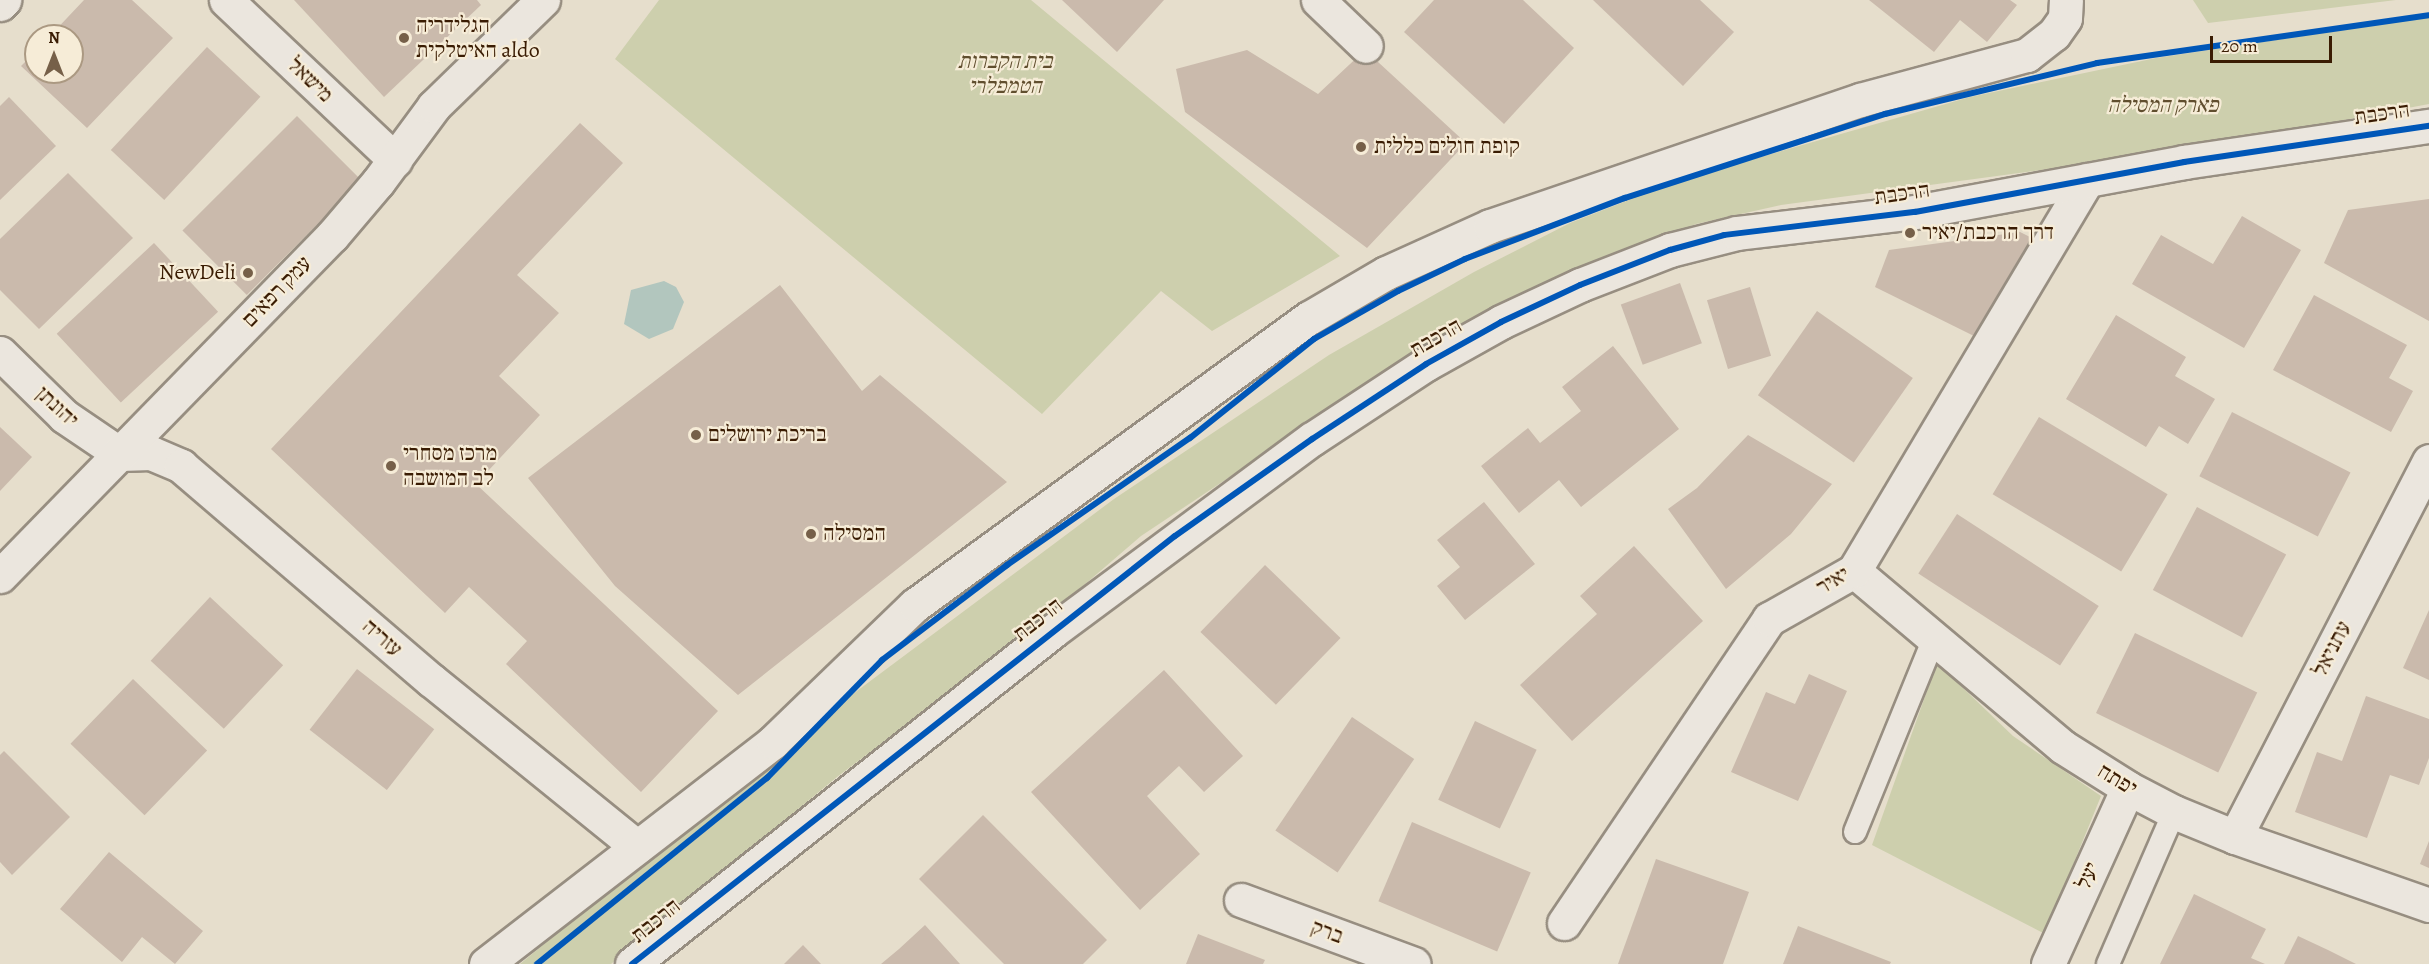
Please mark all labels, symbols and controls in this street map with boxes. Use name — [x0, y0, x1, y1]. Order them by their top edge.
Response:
place label: הגלידריה האיטלקית aldo — [416, 12, 540, 63]
north arrow — [24, 24, 84, 84]
scale bar — [2213, 24, 2334, 62]
text: N — [48, 27, 60, 49]
marker: הגלידריה האיטלקית aldo — [397, 31, 411, 45]
text: 20 m — [2221, 34, 2258, 58]
park label: בית הקברות הטמפלרי — [958, 48, 1052, 100]
street label: מישאל — [282, 52, 338, 108]
park label: פארק המסילה — [2108, 93, 2218, 119]
street label: הרכבת — [2353, 97, 2411, 131]
place label: קופת חולים כללית — [1374, 134, 1520, 160]
marker: קופת חולים כללית — [1352, 138, 1370, 156]
street label: הרכבת — [1873, 177, 1931, 211]
place label: דרך הרכבת/יאיר — [1922, 220, 2054, 246]
marker: דרך הרכבת/יאיר — [1903, 226, 1917, 240]
street label: עמק רפאים — [237, 251, 317, 333]
place label: NewDeli — [159, 260, 236, 286]
marker: NewDeli — [241, 266, 255, 280]
street label: הרכבת — [1405, 313, 1467, 363]
street label: יהונתן — [30, 381, 84, 433]
place label: בריכת ירושלים — [708, 422, 827, 448]
marker: בריכת ירושלים — [689, 428, 703, 442]
place label: מרכז מסחרי לב המושבה — [403, 440, 497, 492]
marker: מרכז מסחרי לב המושבה — [384, 459, 398, 473]
place label: המסילה — [823, 521, 886, 547]
marker: המסילה — [804, 527, 818, 541]
street label: יאיר — [1812, 561, 1854, 601]
street label: הרכבת — [1008, 592, 1068, 648]
street label: עזריה — [357, 614, 407, 662]
street label: עתניאל — [2307, 617, 2357, 681]
street label: יפתח — [2092, 758, 2142, 802]
street label: יעל — [2070, 858, 2106, 894]
street label: הרכבת — [626, 893, 686, 949]
street label: ברק — [1307, 914, 1347, 950]

